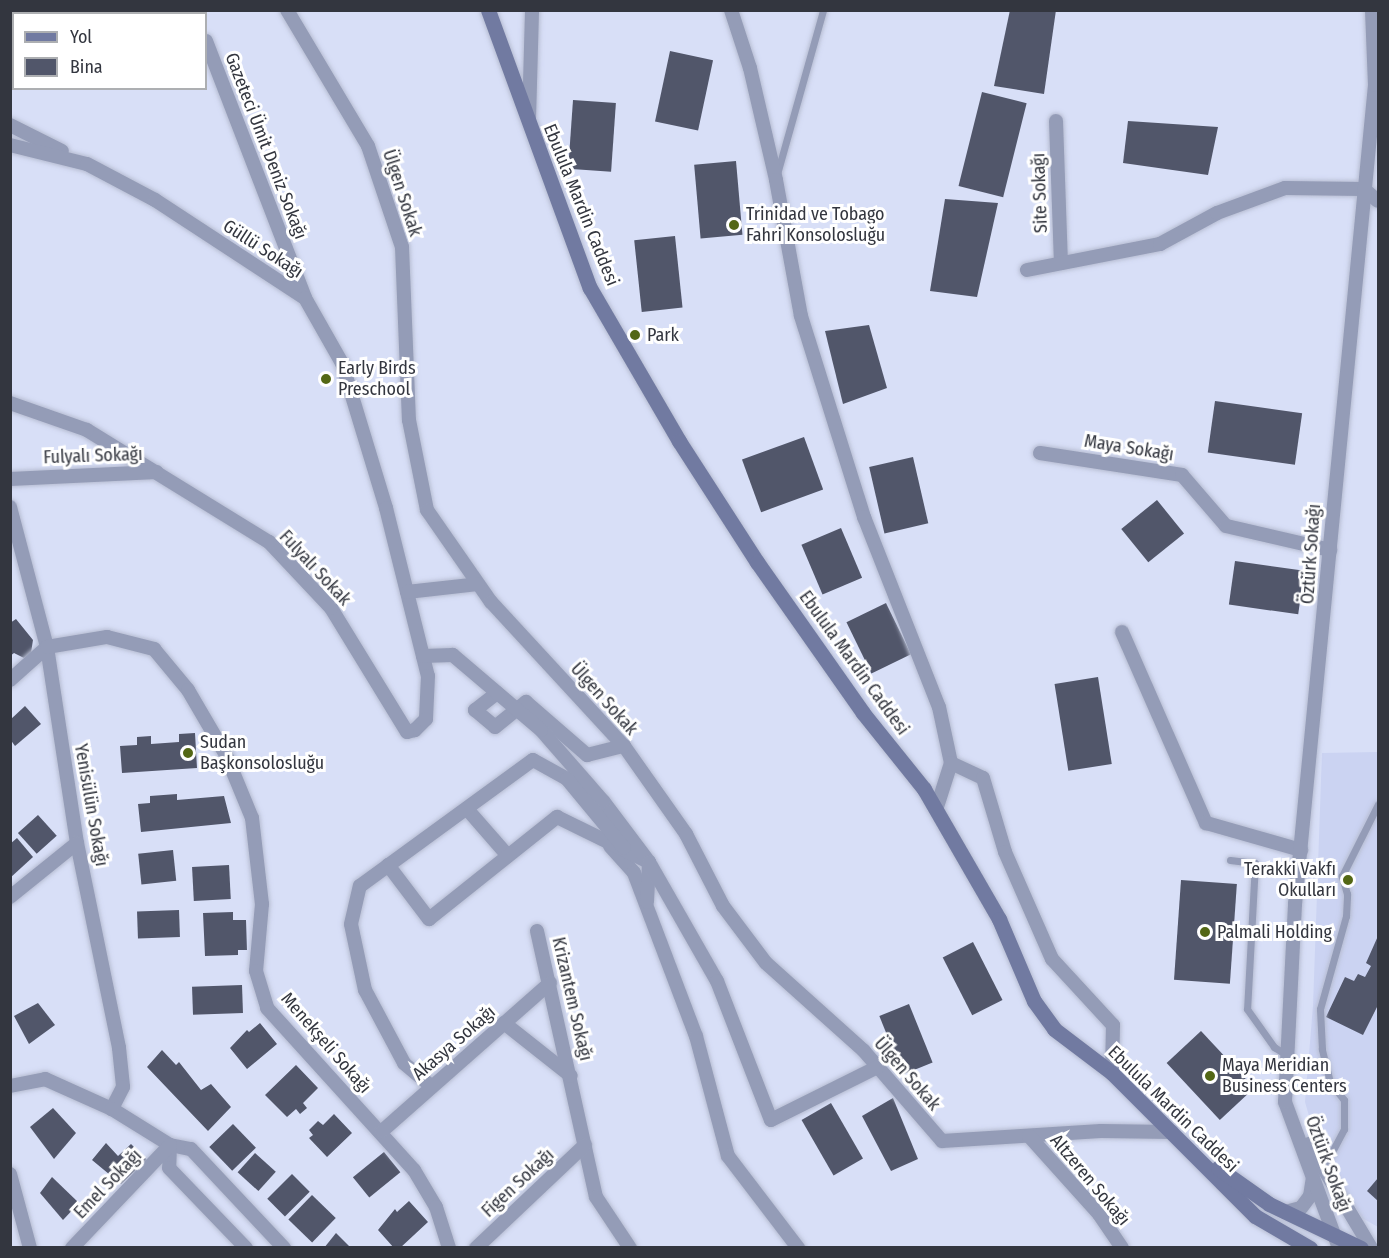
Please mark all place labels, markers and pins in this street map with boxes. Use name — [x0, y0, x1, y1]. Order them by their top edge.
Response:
place label: Trinidad ve Tobago Fahri Konsolosluğu — [746, 204, 885, 246]
marker: Trinidad ve Tobago Fahri Konsolosluğu — [727, 218, 741, 232]
place label: Park — [647, 324, 679, 346]
marker: Park — [628, 328, 642, 342]
place label: Early Birds Preschool — [338, 358, 416, 400]
marker: Early Birds Preschool — [319, 372, 333, 386]
place label: Sudan Başkonsolosluğu — [200, 732, 324, 774]
marker: Sudan Başkonsolosluğu — [181, 746, 195, 760]
place label: Terakki Vakfı Okulları — [1244, 859, 1336, 902]
marker: Terakki Vakfı Okulları — [1341, 873, 1355, 887]
place label: Palmali Holding — [1217, 921, 1332, 943]
marker: Palmali Holding — [1198, 925, 1212, 939]
place label: Maya Meridian Business Centers — [1222, 1055, 1347, 1098]
marker: Maya Meridian Business Centers — [1203, 1069, 1217, 1083]

